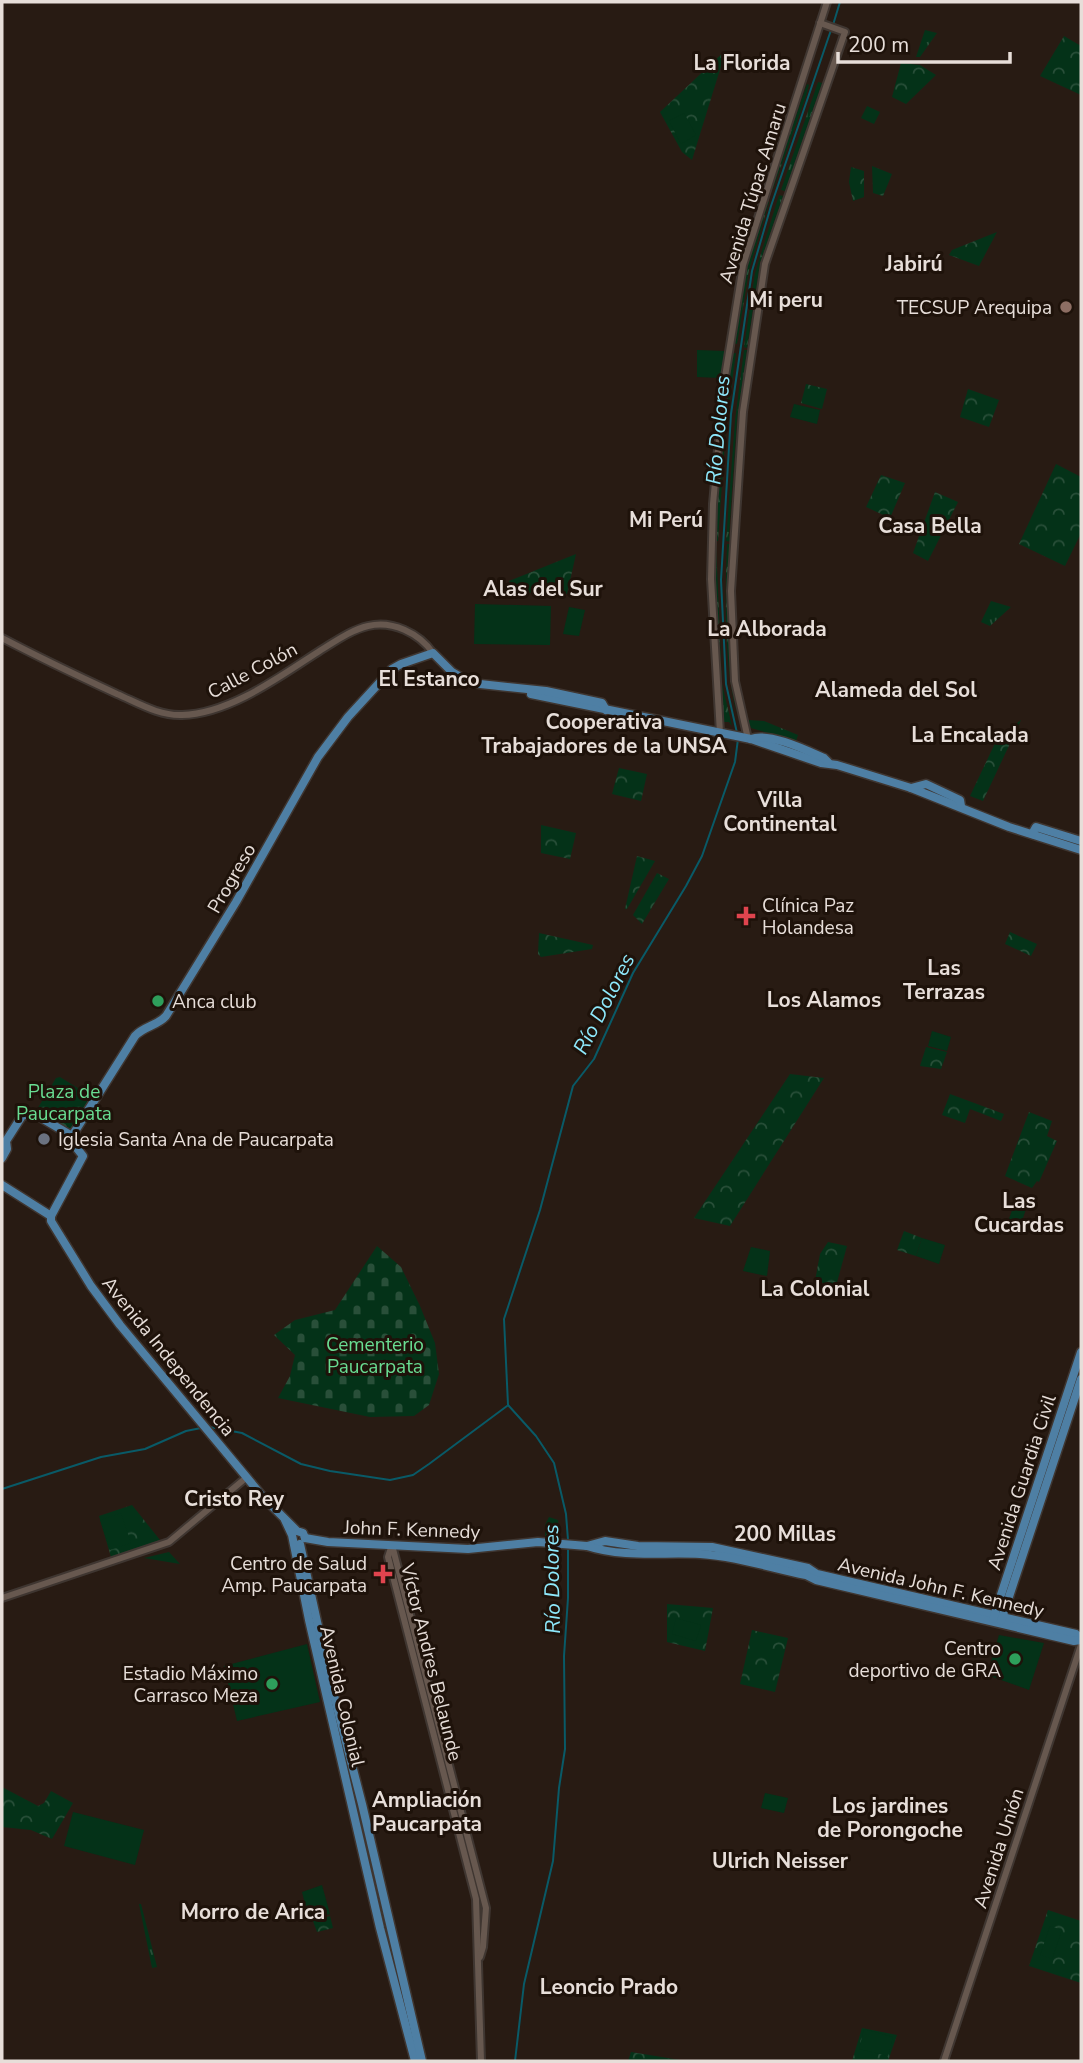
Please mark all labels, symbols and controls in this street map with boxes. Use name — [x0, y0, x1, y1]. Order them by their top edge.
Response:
scale bar — [838, 21, 1010, 65]
text: 200 m — [848, 31, 909, 59]
district label: La Florida — [693, 49, 791, 77]
street label: Avenida Túpac Amaru — [713, 100, 793, 287]
district label: Jabirú — [884, 250, 943, 278]
district label: Mi peru — [749, 286, 823, 314]
place label: TECSUP Arequipa — [897, 295, 1052, 321]
marker: TECSUP Arequipa — [1058, 299, 1074, 315]
water label: Río Dolores — [699, 374, 737, 486]
district label: Mi Perú — [629, 506, 703, 534]
district label: Casa Bella — [878, 512, 982, 540]
district label: Alas del Sur — [483, 575, 604, 603]
district label: La Alborada — [707, 615, 827, 643]
street label: Calle Colón — [203, 636, 302, 705]
district label: El Estanco — [378, 665, 480, 693]
district label: Alameda del Sol — [815, 676, 977, 704]
district label: Cooperativa Trabajadores de la UNSA — [481, 708, 727, 760]
district label: La Encalada — [911, 721, 1029, 749]
district label: Villa Continental — [723, 786, 837, 838]
street label: Progreso — [201, 839, 262, 918]
place label: Clínica Paz Holandesa — [762, 893, 854, 941]
marker: Clínica Paz Holandesa — [736, 906, 756, 926]
water label: Río Dolores — [567, 949, 641, 1059]
district label: Las Terrazas — [903, 954, 985, 1006]
district label: Los Alamos — [767, 986, 881, 1014]
place label: Anca club — [172, 989, 256, 1015]
marker: Anca club — [150, 993, 166, 1009]
park label: Plaza de Paucarpata — [16, 1079, 112, 1127]
place label: Iglesia Santa Ana de Paucarpata — [58, 1127, 334, 1153]
marker: Iglesia Santa Ana de Paucarpata — [36, 1131, 52, 1147]
district label: Las Cucardas — [974, 1187, 1064, 1239]
street label: Avenida Independencia — [96, 1271, 241, 1442]
district label: La Colonial — [760, 1275, 870, 1303]
park label: Cementerio Paucarpata — [326, 1332, 424, 1380]
street label: Avenida Guardia Civil — [981, 1391, 1063, 1573]
district label: Cristo Rey — [184, 1485, 285, 1513]
street label: John F. Kennedy — [342, 1515, 481, 1545]
district label: 200 Millas — [734, 1520, 836, 1548]
water label: Río Dolores — [537, 1524, 567, 1634]
place label: Centro de Salud Amp. Paucarpata — [221, 1551, 367, 1599]
street label: Avenida John F. Kennedy — [835, 1552, 1047, 1624]
street label: Víctor Andres Belaunde — [394, 1560, 468, 1764]
marker: Centro de Salud Amp. Paucarpata — [373, 1564, 393, 1584]
street label: Avenida Colonial — [313, 1623, 371, 1770]
place label: Centro deportivo de GRA — [849, 1636, 1001, 1684]
marker: Centro deportivo de GRA — [1007, 1651, 1023, 1667]
place label: Estadio Máximo Carrasco Meza — [123, 1661, 258, 1709]
marker: Estadio Máximo Carrasco Meza — [264, 1676, 280, 1692]
street label: Avenida Unión — [967, 1785, 1031, 1912]
district label: Ampliación Paucarpata — [372, 1786, 482, 1838]
district label: Los jardines de Porongoche — [817, 1792, 963, 1844]
district label: Ulrich Neisser — [712, 1847, 849, 1875]
district label: Morro de Arica — [181, 1898, 325, 1926]
district label: Leoncio Prado — [540, 1973, 678, 2001]

